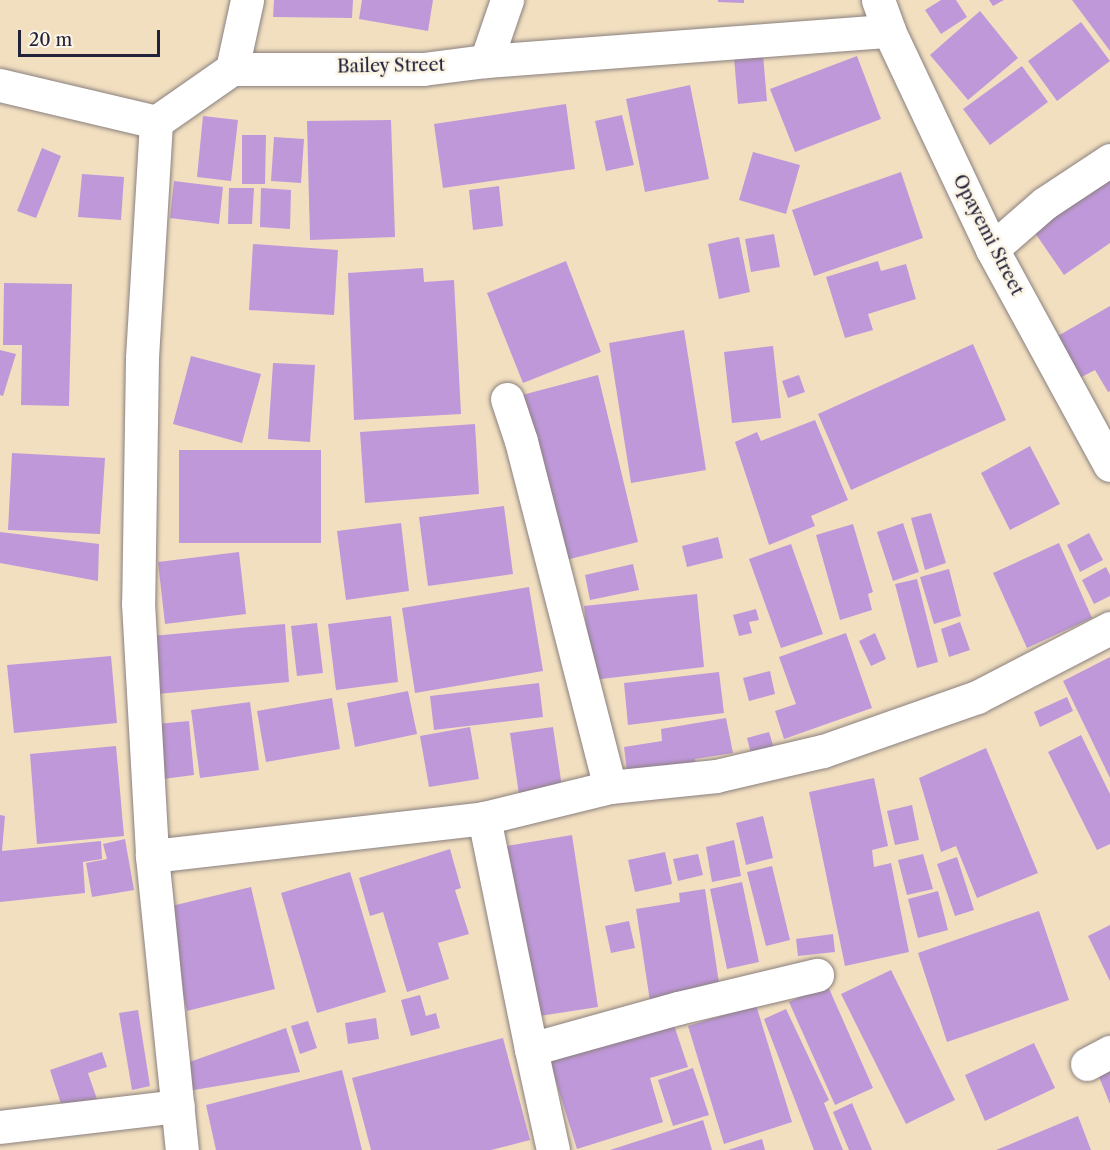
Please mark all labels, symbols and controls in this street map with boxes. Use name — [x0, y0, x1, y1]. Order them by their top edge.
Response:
scale bar — [21, 18, 164, 56]
text: 20 m — [29, 29, 72, 51]
street label: Bailey Street — [337, 54, 445, 78]
street label: Opayemi Street — [948, 171, 1028, 299]

